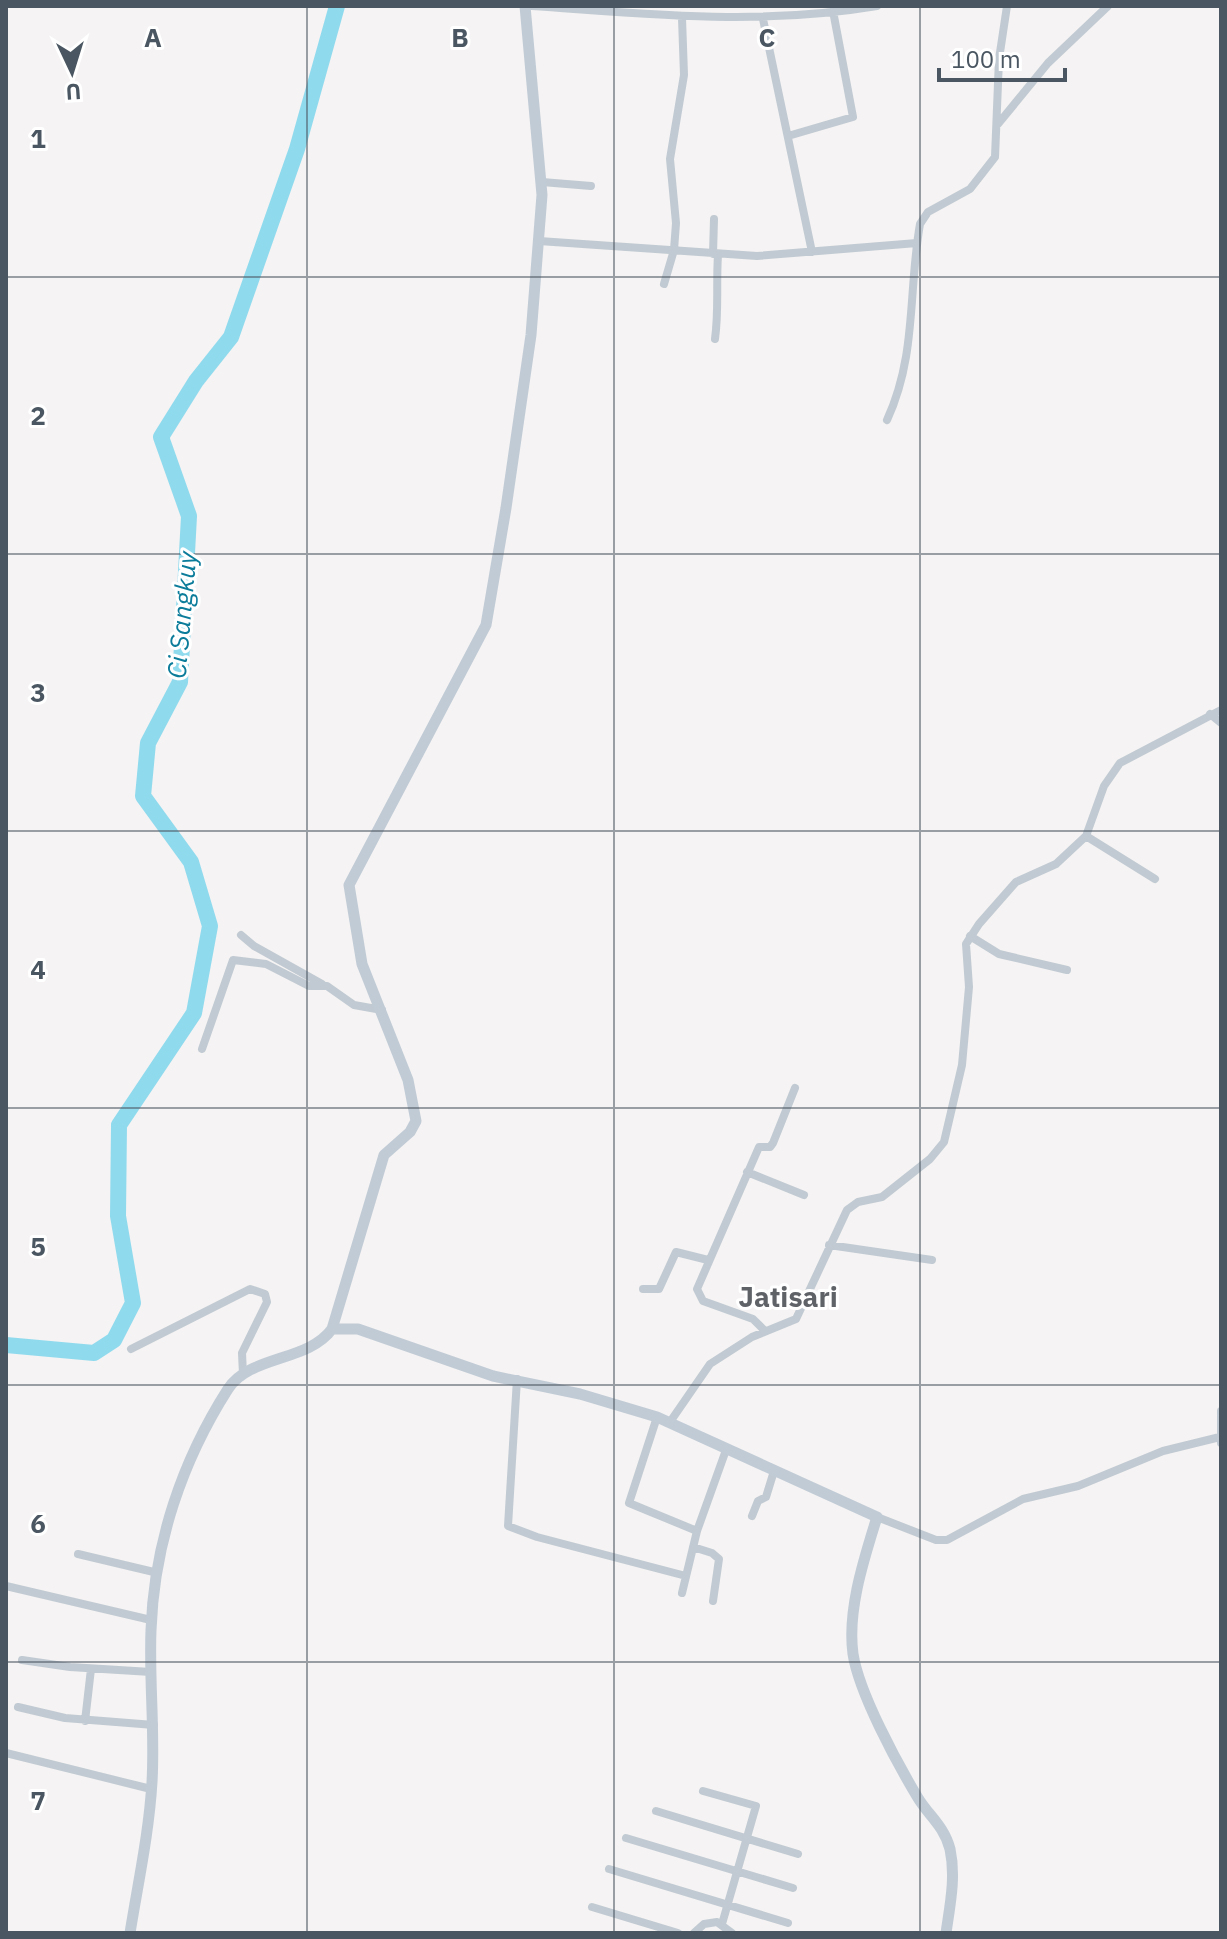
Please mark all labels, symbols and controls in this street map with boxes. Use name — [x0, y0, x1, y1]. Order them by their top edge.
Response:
text: A — [144, 20, 162, 54]
text: B — [451, 20, 469, 54]
text: C — [759, 20, 776, 54]
north arrow — [32, 32, 112, 112]
scale bar — [939, 32, 1065, 82]
text: 100 m — [951, 43, 1021, 75]
text: U — [65, 77, 82, 107]
text: 1 — [30, 121, 46, 155]
text: 2 — [30, 398, 46, 432]
water label: Ci Sangkuy — [159, 549, 204, 680]
text: 3 — [30, 675, 46, 709]
text: 4 — [30, 952, 46, 986]
text: 5 — [30, 1229, 46, 1263]
district label: Jatisari — [738, 1278, 838, 1315]
text: 6 — [30, 1506, 46, 1540]
text: 7 — [30, 1783, 46, 1817]

